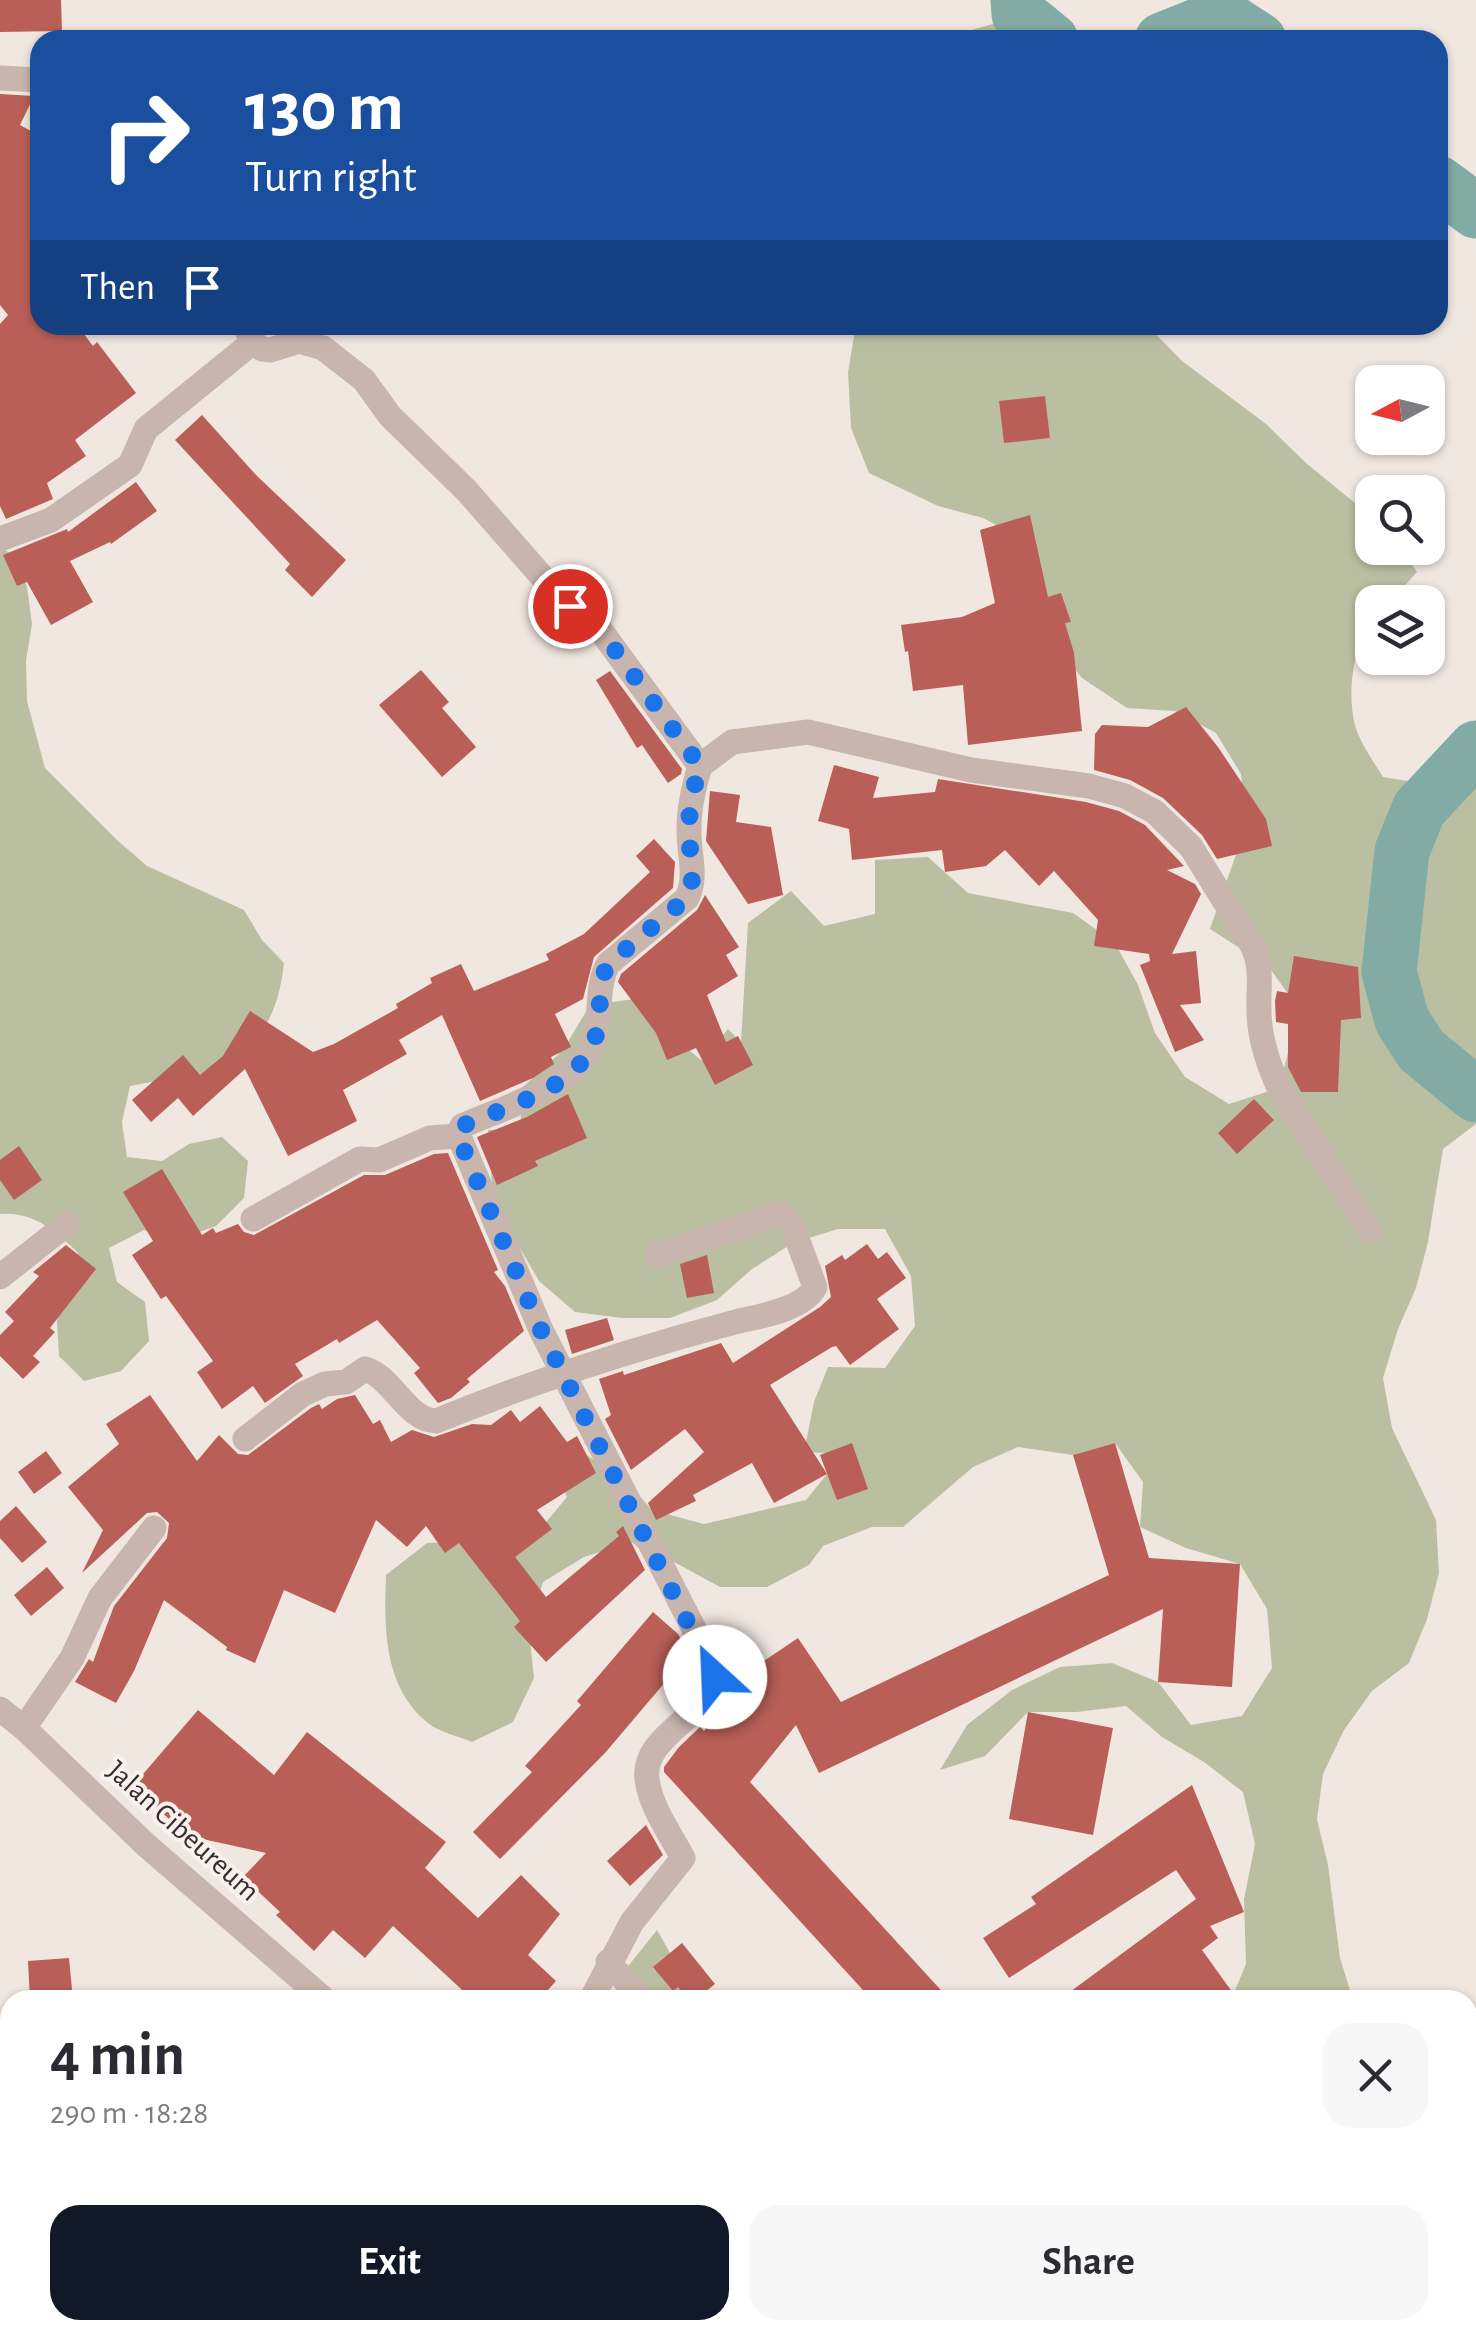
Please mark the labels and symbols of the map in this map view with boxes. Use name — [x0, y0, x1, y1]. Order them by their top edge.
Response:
north arrow — [1355, 365, 1445, 455]
pin — [528, 564, 613, 649]
position arrow — [663, 1625, 767, 1729]
street label: Jalan Cibeureum — [101, 1755, 265, 1907]

